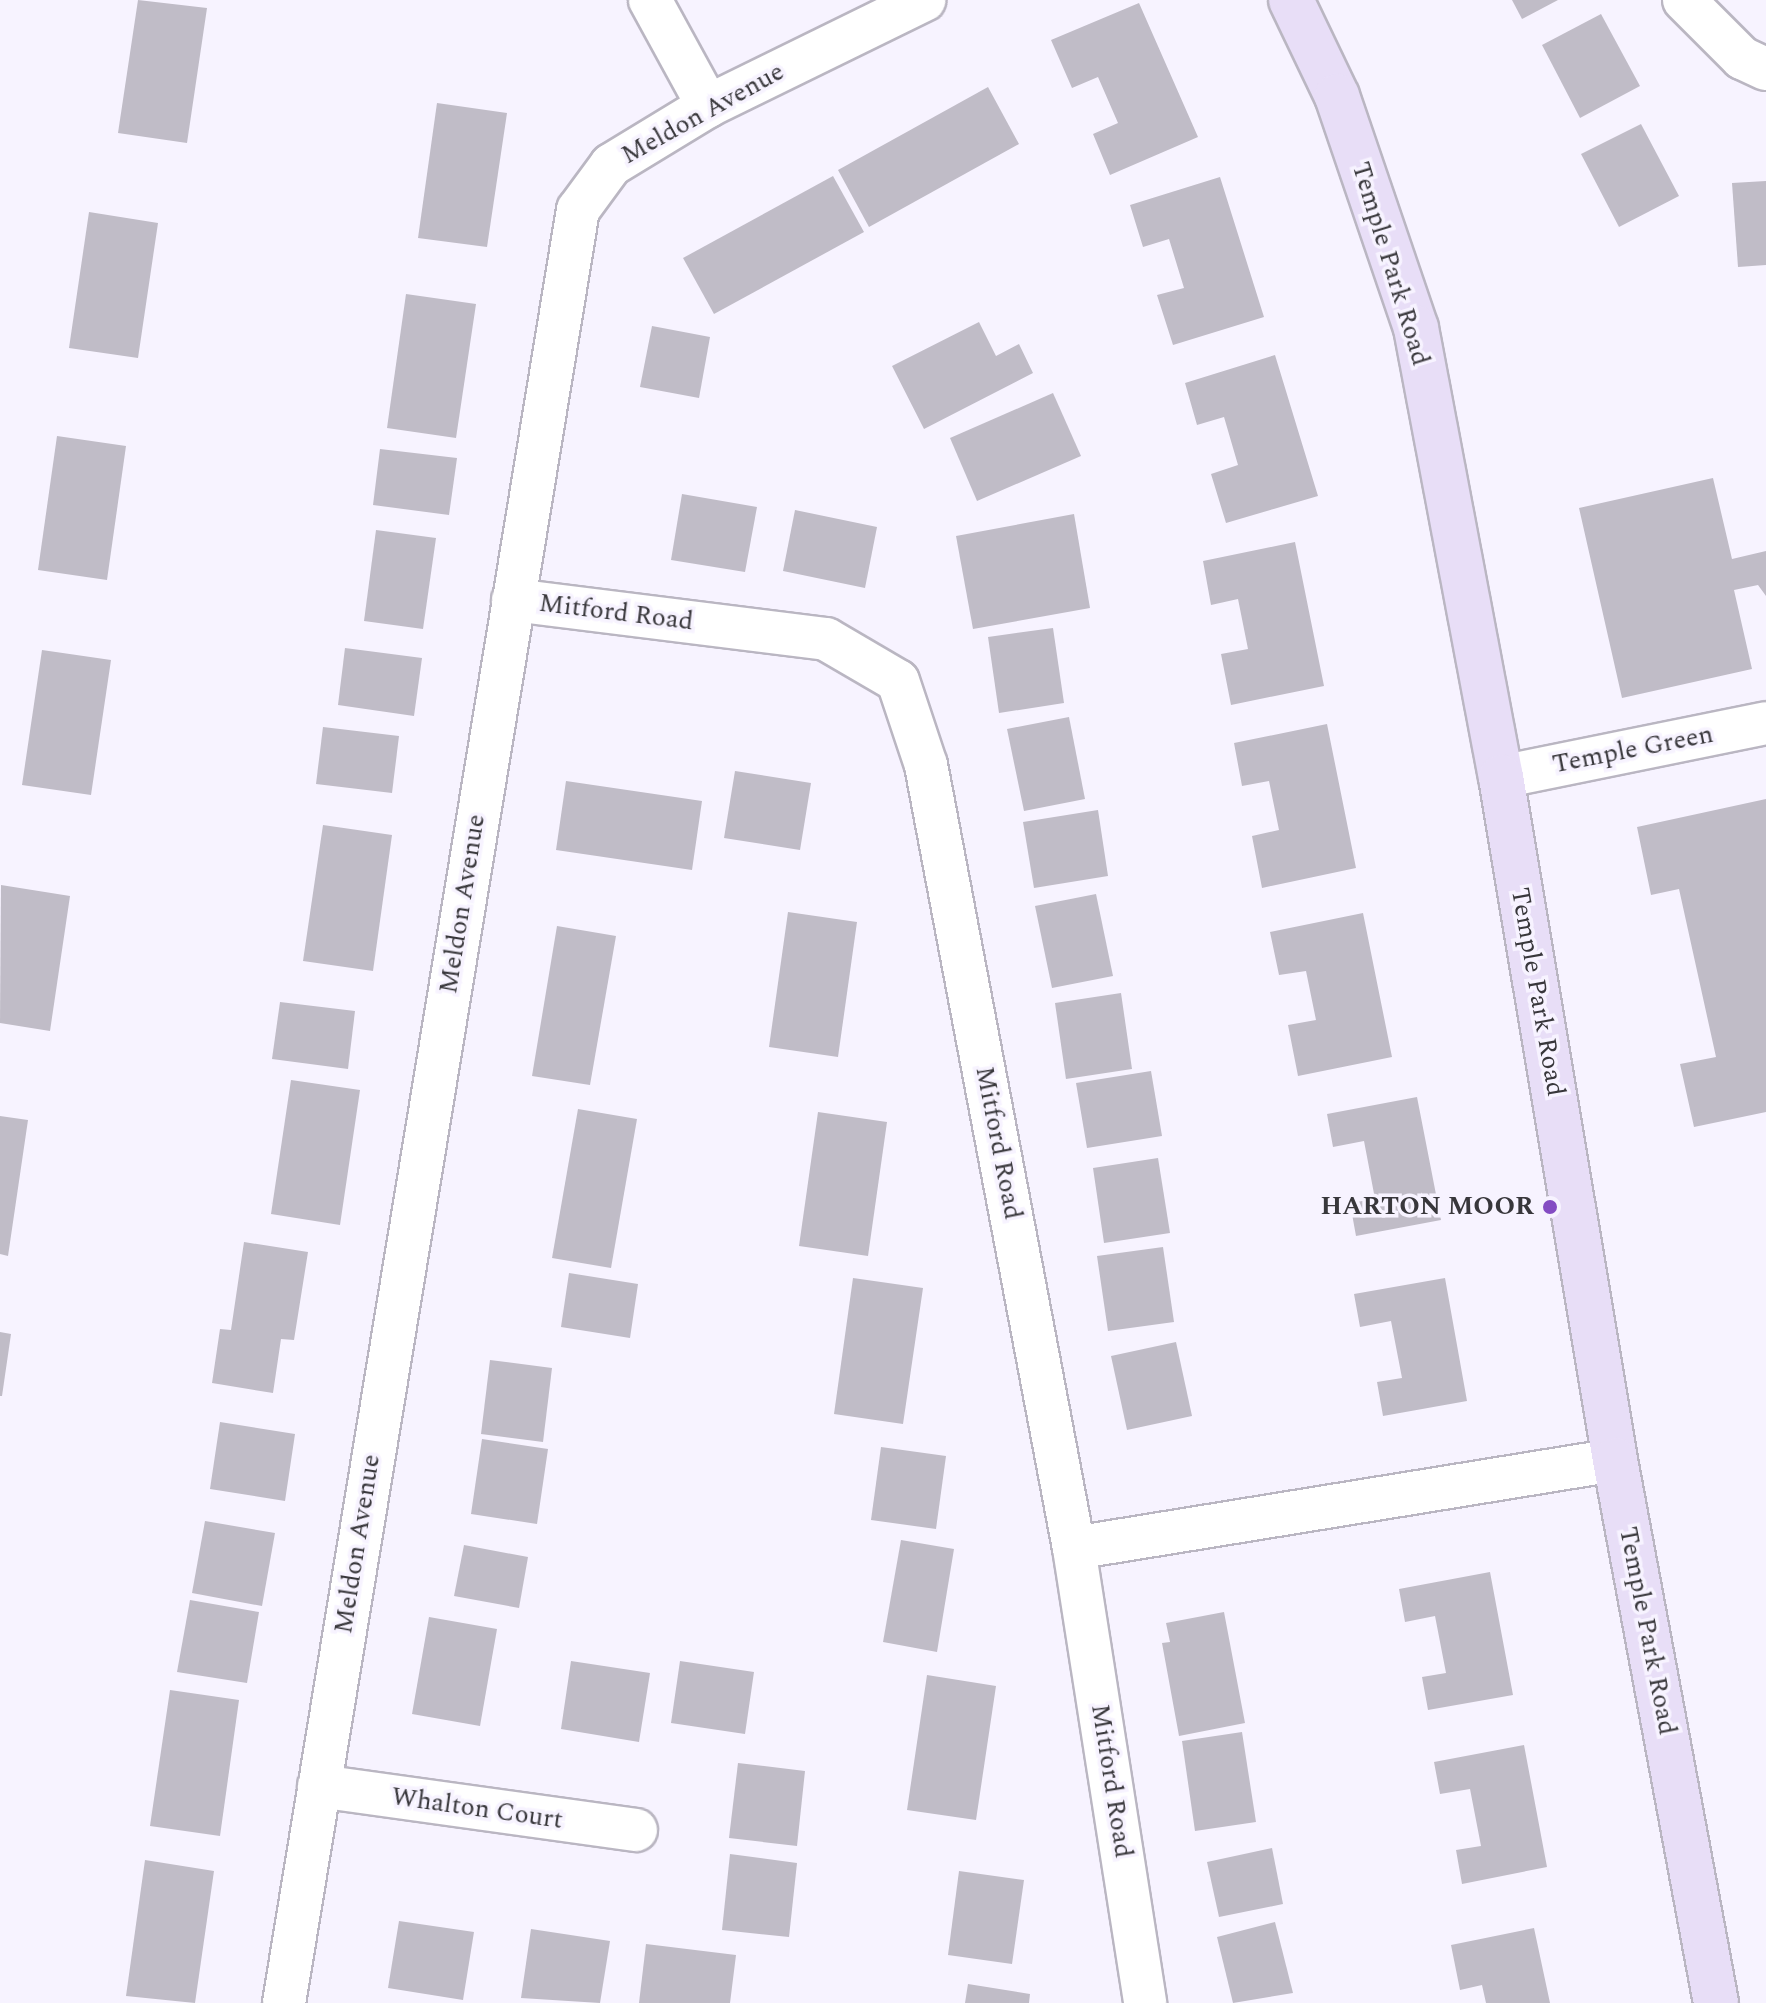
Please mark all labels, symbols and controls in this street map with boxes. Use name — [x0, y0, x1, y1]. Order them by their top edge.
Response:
street label: Meldon Avenue — [616, 56, 790, 172]
street label: Temple Park Road — [1344, 158, 1436, 370]
street label: Mitford Road — [537, 588, 695, 638]
street label: Temple Green — [1550, 719, 1716, 781]
street label: Meldon Avenue — [433, 812, 493, 996]
street label: Temple Park Road — [1503, 885, 1571, 1099]
street label: Mitford Road — [968, 1064, 1028, 1222]
place label: HARTON MOOR — [1321, 1191, 1534, 1223]
marker: HARTON MOOR — [1541, 1198, 1559, 1216]
street label: Meldon Avenue — [328, 1452, 388, 1636]
street label: Temple Park Road — [1612, 1524, 1682, 1738]
street label: Mitford Road — [1083, 1702, 1139, 1860]
street label: Whalton Court — [389, 1782, 565, 1836]

